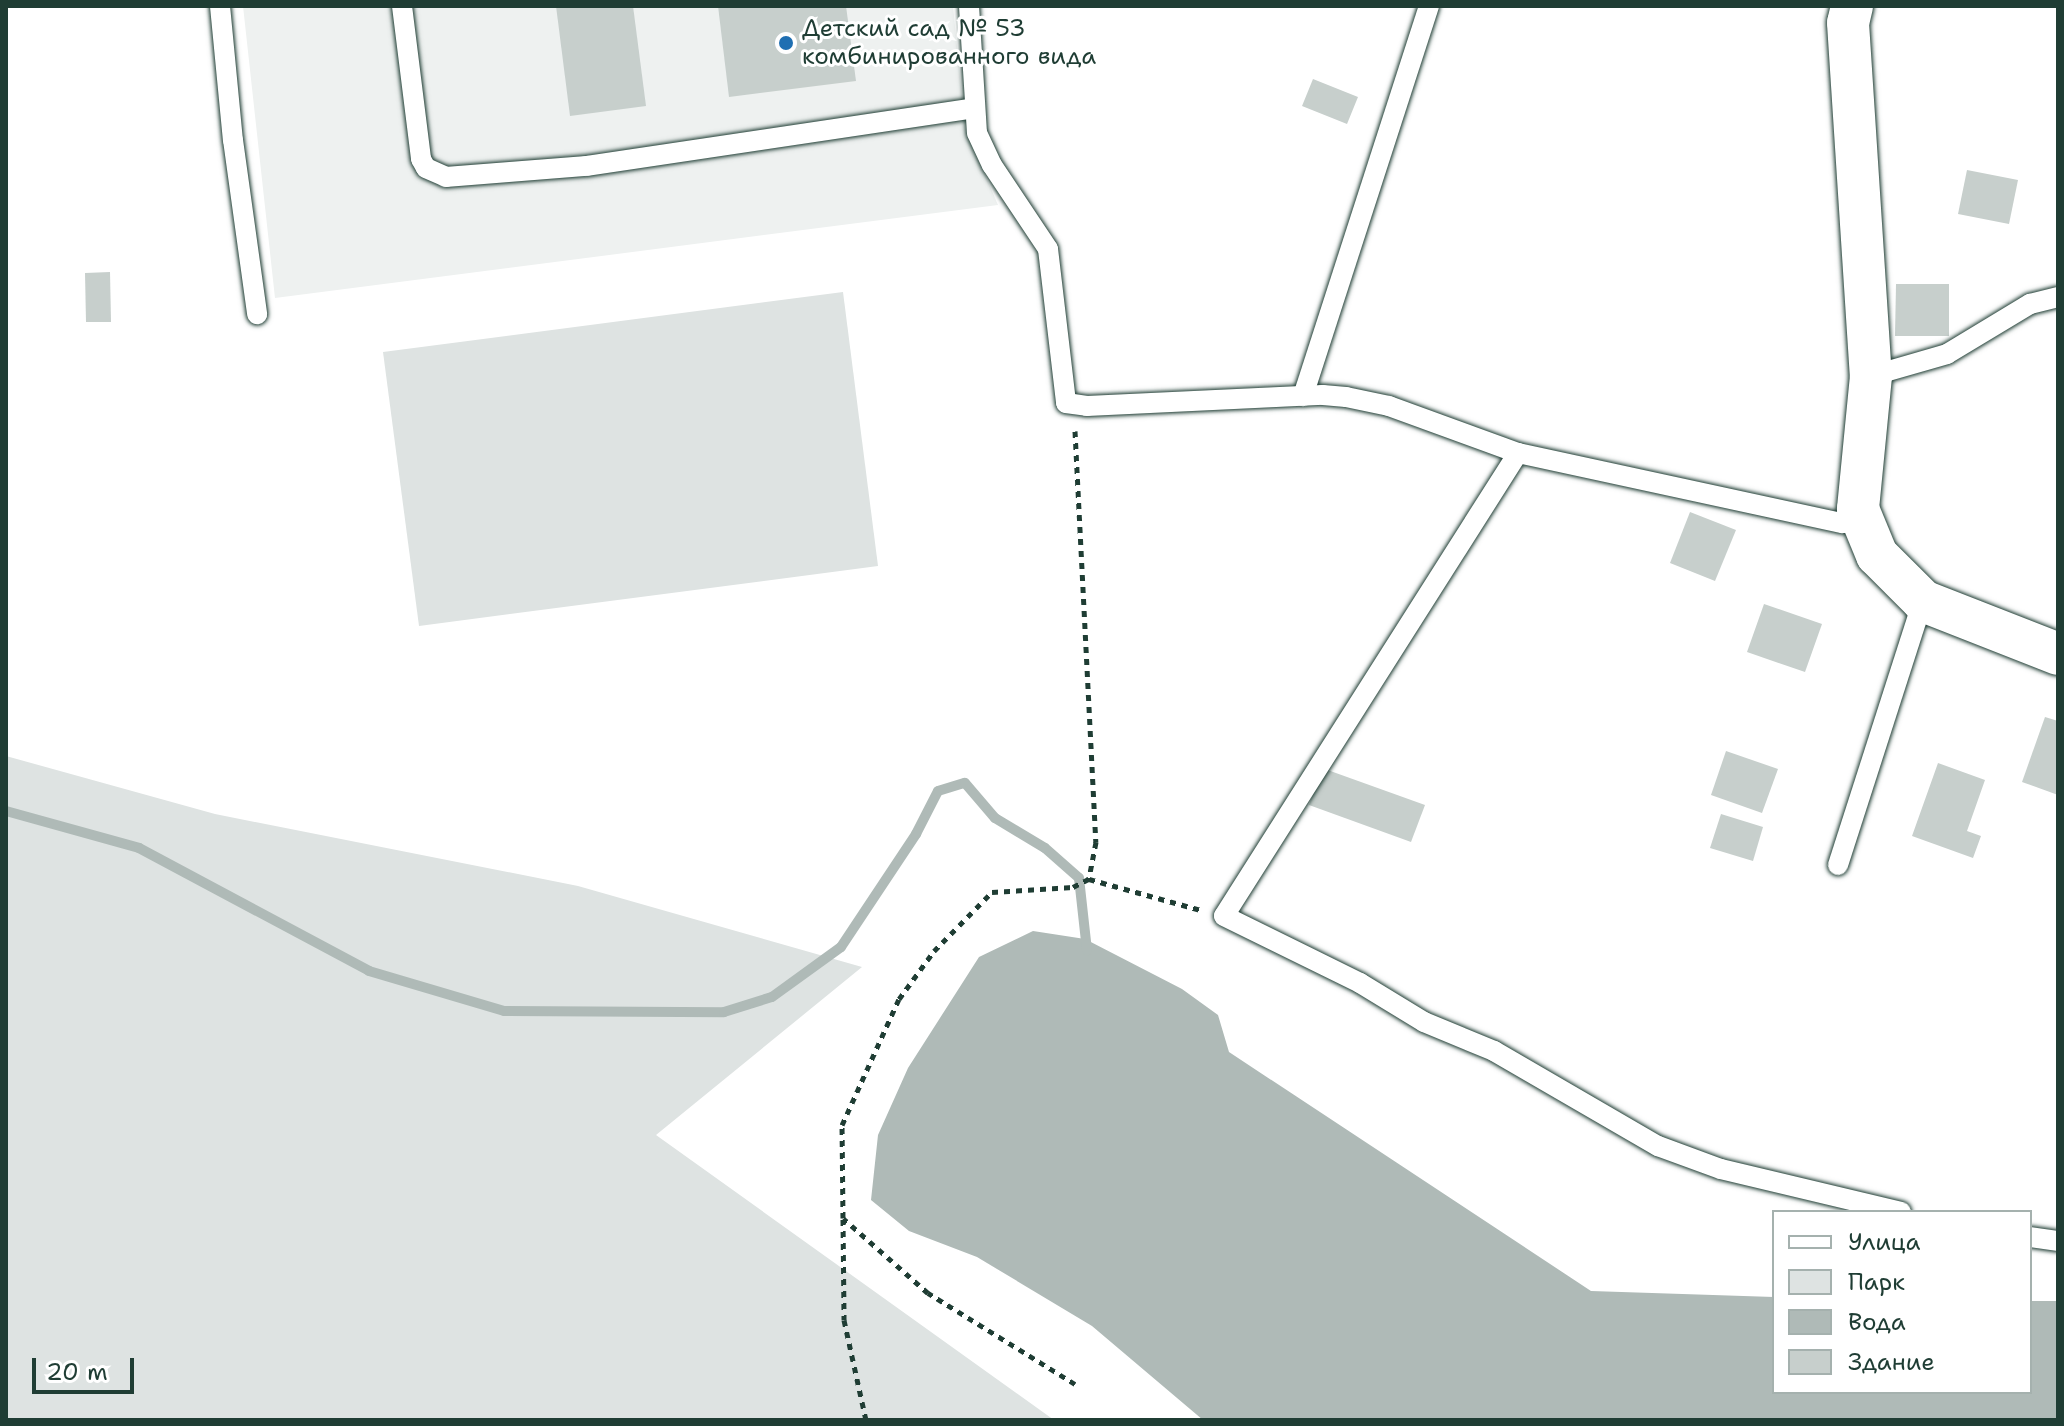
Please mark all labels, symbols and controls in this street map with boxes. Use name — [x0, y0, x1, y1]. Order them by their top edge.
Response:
place label: Детский сад № 53 комбинированного вида — [802, 15, 1096, 71]
marker: Детский сад № 53 комбинированного вида — [777, 34, 795, 52]
legend — [1772, 1210, 2032, 1394]
text: Улица — [1848, 1226, 1921, 1258]
text: Парк — [1848, 1266, 1905, 1298]
text: Вода — [1848, 1306, 1906, 1338]
scale bar — [36, 1342, 138, 1392]
text: Здание — [1848, 1346, 1935, 1378]
text: 20 m — [46, 1356, 108, 1388]

